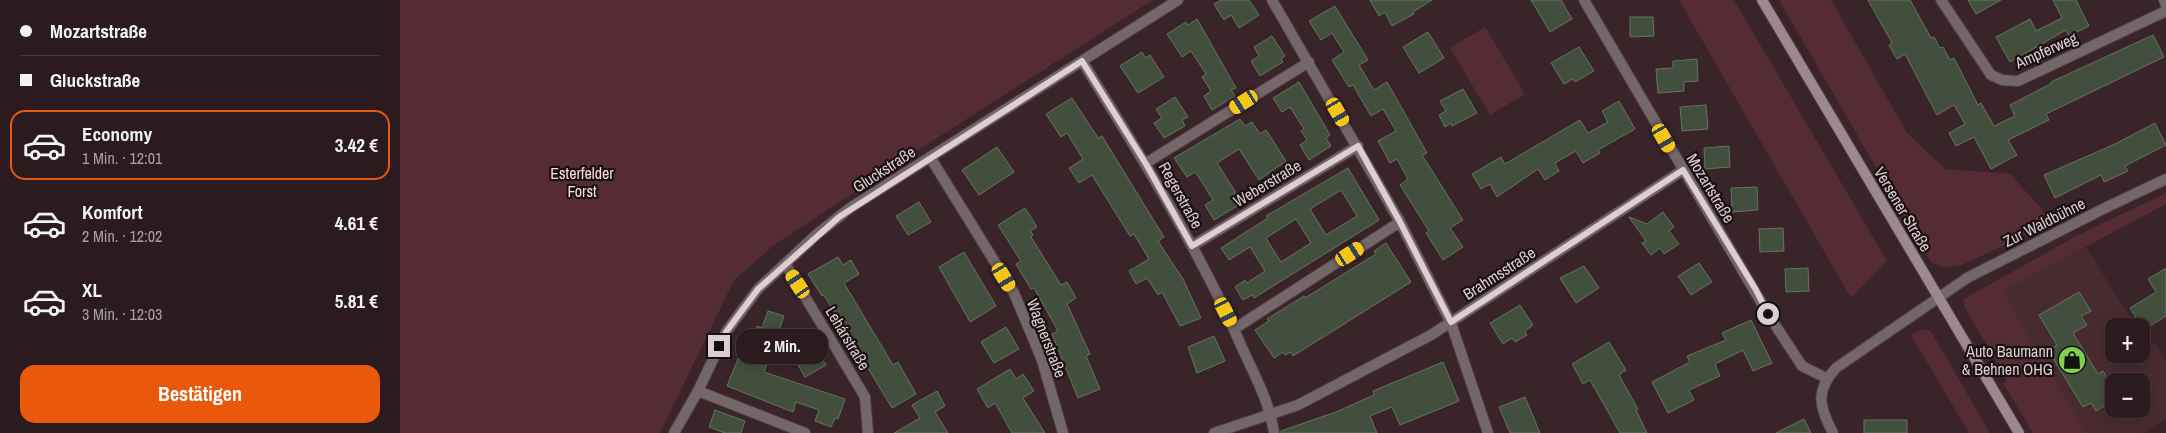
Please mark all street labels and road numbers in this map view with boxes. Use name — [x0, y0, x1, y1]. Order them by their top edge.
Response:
street label: Ampferweg — [2010, 26, 2081, 74]
street label: Gluckstraße — [848, 141, 920, 197]
street label: Mozartstraße — [1682, 149, 1740, 227]
street label: Weberstraße — [1229, 154, 1305, 212]
street label: Regerstraße — [1154, 158, 1208, 232]
street label: Versener Straße — [1869, 162, 1937, 256]
street label: Zur Waldbühne — [1999, 192, 2089, 252]
street label: Brahmsstraße — [1458, 241, 1540, 305]
street label: Wagnerstraße — [1022, 295, 1072, 381]
street label: Lehárstraße — [820, 302, 876, 374]

